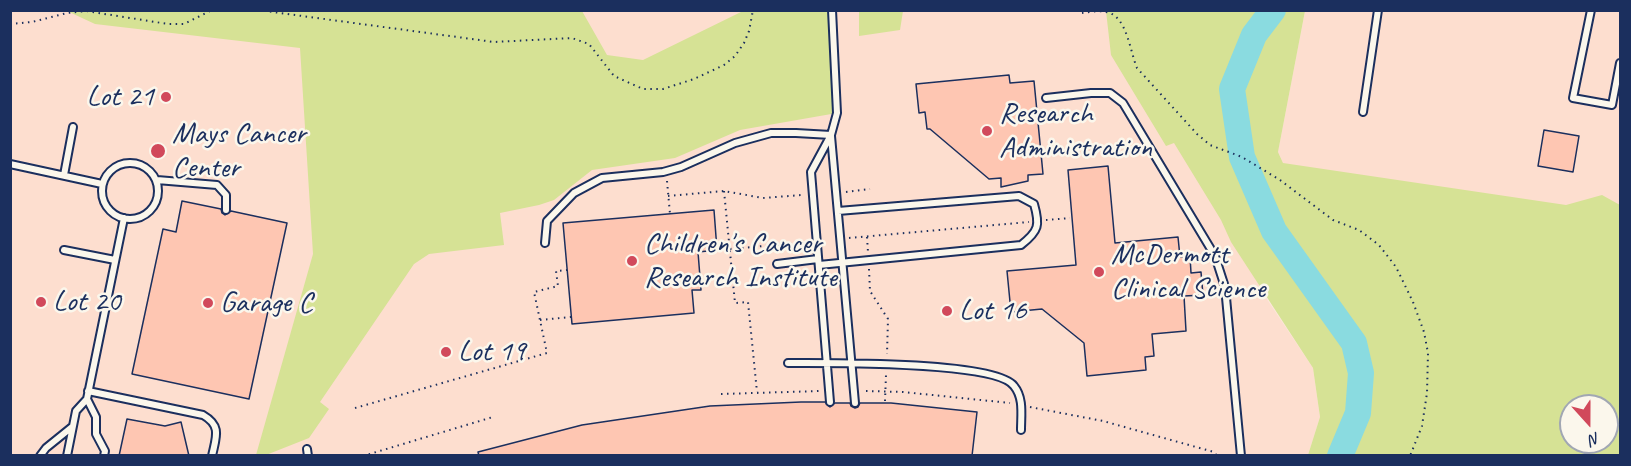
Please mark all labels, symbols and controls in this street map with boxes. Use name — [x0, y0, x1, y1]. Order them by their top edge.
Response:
place label: Lot 21 — [86, 79, 154, 115]
marker: Lot 21 — [159, 90, 173, 104]
place label: Research Administration — [999, 96, 1152, 166]
place label: Mays Cancer Center — [172, 116, 306, 186]
marker: Research Administration — [980, 124, 994, 138]
marker: Mays Cancer Center — [149, 142, 167, 160]
place label: Children's Cancer Research Institute — [644, 226, 837, 296]
place label: McDermott Clinical Science — [1111, 237, 1265, 308]
marker: Children's Cancer Research Institute — [625, 254, 639, 268]
marker: McDermott Clinical Science — [1092, 265, 1106, 279]
place label: Lot 20 — [53, 284, 121, 320]
place label: Garage C — [220, 285, 312, 321]
place label: Lot 16 — [959, 293, 1027, 329]
marker: Lot 20 — [34, 295, 48, 309]
marker: Garage C — [201, 296, 215, 310]
marker: Lot 16 — [940, 304, 954, 318]
place label: Lot 19 — [458, 334, 526, 370]
marker: Lot 19 — [439, 345, 453, 359]
north arrow — [1559, 394, 1619, 454]
text: N — [1587, 428, 1603, 450]

